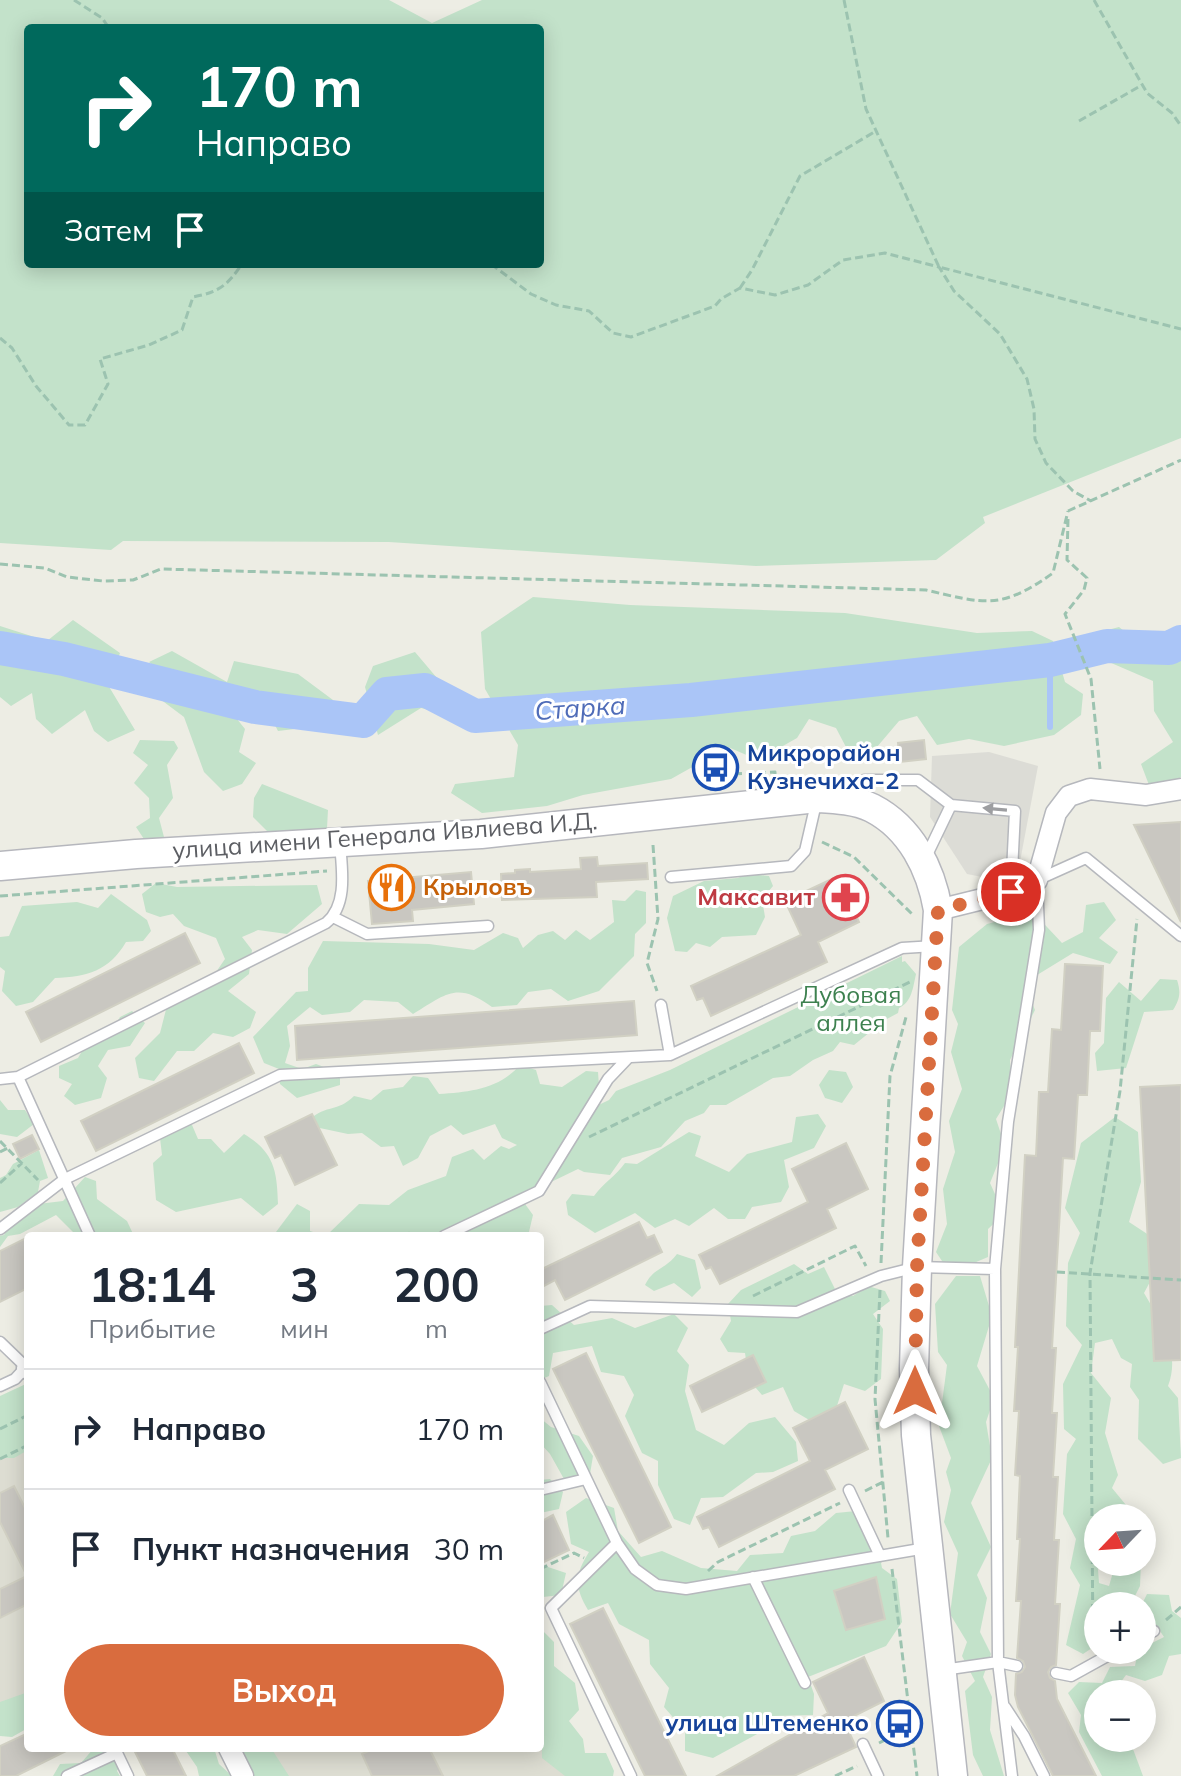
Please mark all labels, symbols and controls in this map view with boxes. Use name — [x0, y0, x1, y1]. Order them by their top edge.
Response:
text: 170 m — [196, 51, 363, 121]
icon: right — [64, 56, 168, 160]
text: Направо — [196, 120, 352, 165]
icon: arrive — [168, 208, 212, 252]
text: Затем — [64, 211, 152, 249]
water label: Старка — [533, 688, 627, 727]
place label: Микрорайон Кузнечиха-2 — [747, 737, 901, 795]
bus stop icon: Микрорайон Кузнечиха-2 — [692, 743, 740, 791]
one-way arrow — [982, 802, 1007, 815]
street label: улица имени Генерала Ивлиева И.Д. — [171, 805, 598, 865]
pin — [977, 858, 1045, 926]
restaurant icon: Крыловъ — [368, 863, 416, 911]
icon: arrive — [989, 870, 1033, 914]
place label: Крыловъ — [423, 871, 533, 901]
pharmacy icon: Максавит — [822, 873, 870, 921]
place label: Максавит — [697, 881, 815, 911]
park label: Дубовая аллея — [801, 979, 901, 1037]
text: 18:14 — [89, 1254, 216, 1314]
text: 3 — [290, 1254, 319, 1314]
text: 200 — [393, 1254, 480, 1314]
text: Прибытие — [88, 1312, 216, 1345]
text: мин — [280, 1312, 329, 1345]
text: m — [425, 1312, 448, 1345]
position arrow — [873, 1349, 957, 1433]
icon: right — [64, 1407, 108, 1451]
text: Направо — [132, 1410, 266, 1448]
text: 170 m — [416, 1410, 504, 1448]
north arrow — [1084, 1504, 1156, 1576]
map controls — [1084, 1504, 1156, 1752]
icon: arrive — [64, 1527, 108, 1571]
text: Пункт назначения — [132, 1530, 410, 1568]
text: 30 m — [434, 1530, 504, 1568]
button: + — [1084, 1592, 1156, 1664]
button: Выход — [64, 1644, 504, 1736]
button: − — [1084, 1680, 1156, 1752]
bus stop icon: улица Штеменко — [876, 1699, 924, 1747]
place label: улица Штеменко — [665, 1707, 869, 1737]

